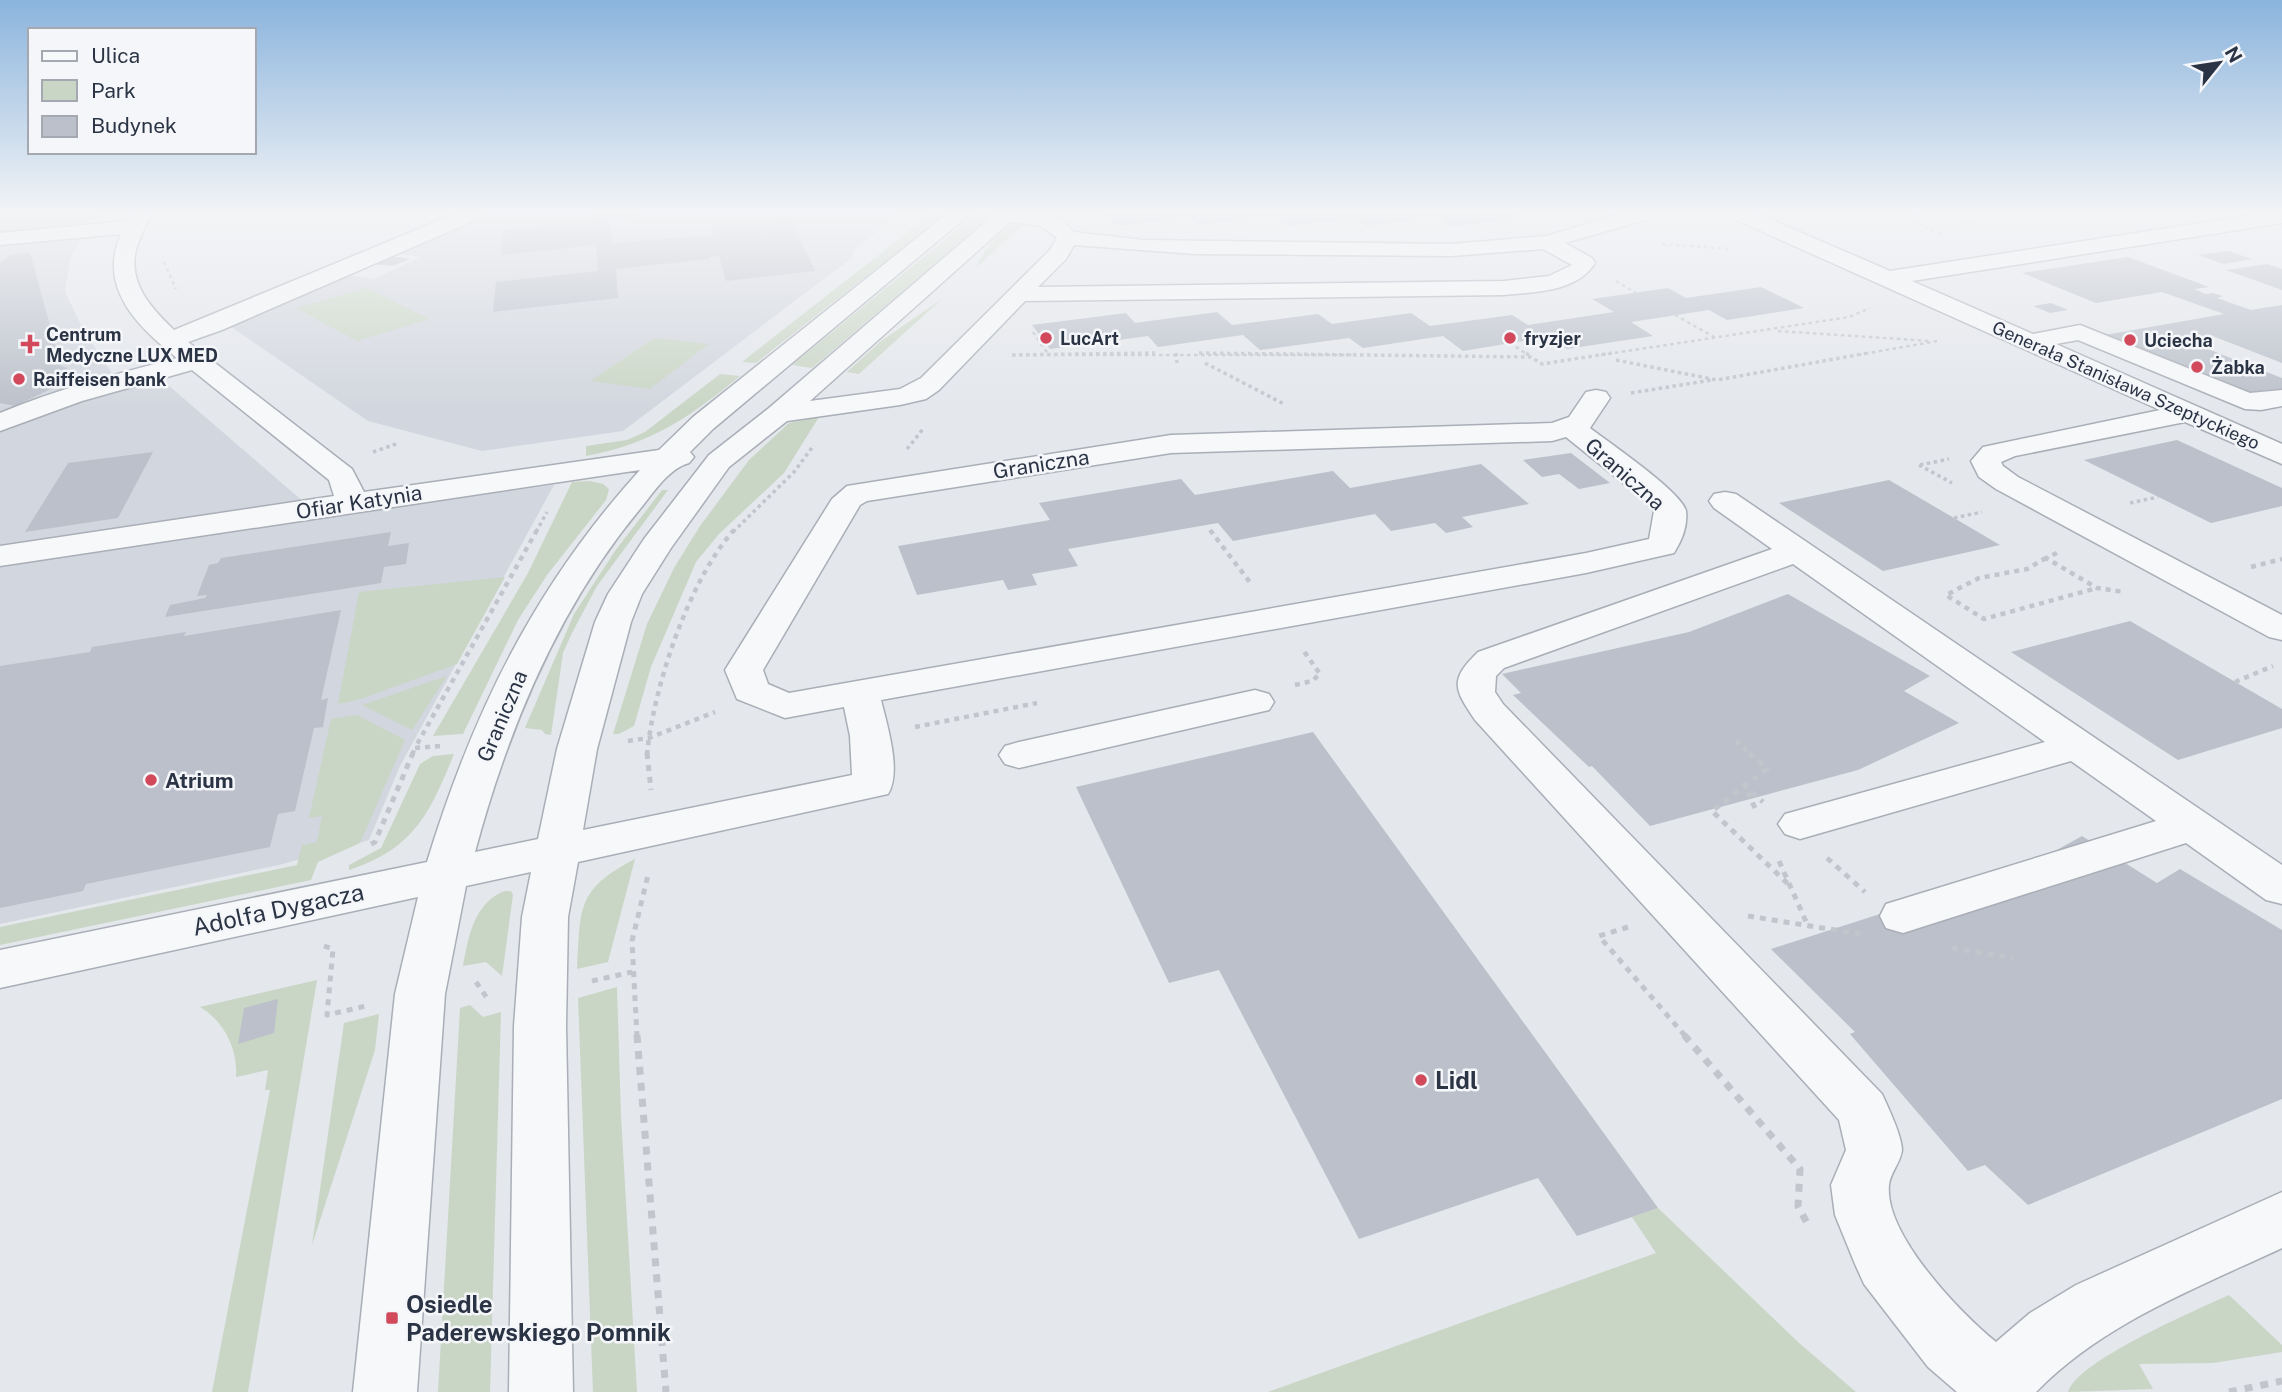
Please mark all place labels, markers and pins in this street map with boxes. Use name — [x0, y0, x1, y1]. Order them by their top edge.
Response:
place label: Centrum Medyczne LUX MED — [46, 324, 218, 366]
place label: LucArt — [1060, 328, 1119, 349]
place label: fryzjer — [1524, 328, 1581, 349]
marker: LucArt — [1038, 330, 1054, 346]
marker: fryzjer — [1502, 330, 1518, 346]
place label: Uciecha — [2144, 330, 2213, 351]
marker: Uciecha — [2122, 332, 2138, 348]
marker: Centrum Medyczne LUX MED — [20, 334, 40, 354]
place label: Żabka — [2211, 356, 2265, 378]
marker: Żabka — [2189, 359, 2205, 375]
place label: Raiffeisen bank — [33, 369, 167, 390]
marker: Raiffeisen bank — [11, 371, 27, 387]
place label: Atrium — [165, 768, 234, 793]
marker: Atrium — [143, 772, 159, 788]
place label: Lidl — [1435, 1066, 1478, 1094]
marker: Lidl — [1413, 1072, 1429, 1088]
place label: Osiedle Paderewskiego Pomnik — [406, 1290, 671, 1346]
marker: Osiedle Paderewskiego Pomnik — [384, 1310, 400, 1326]

